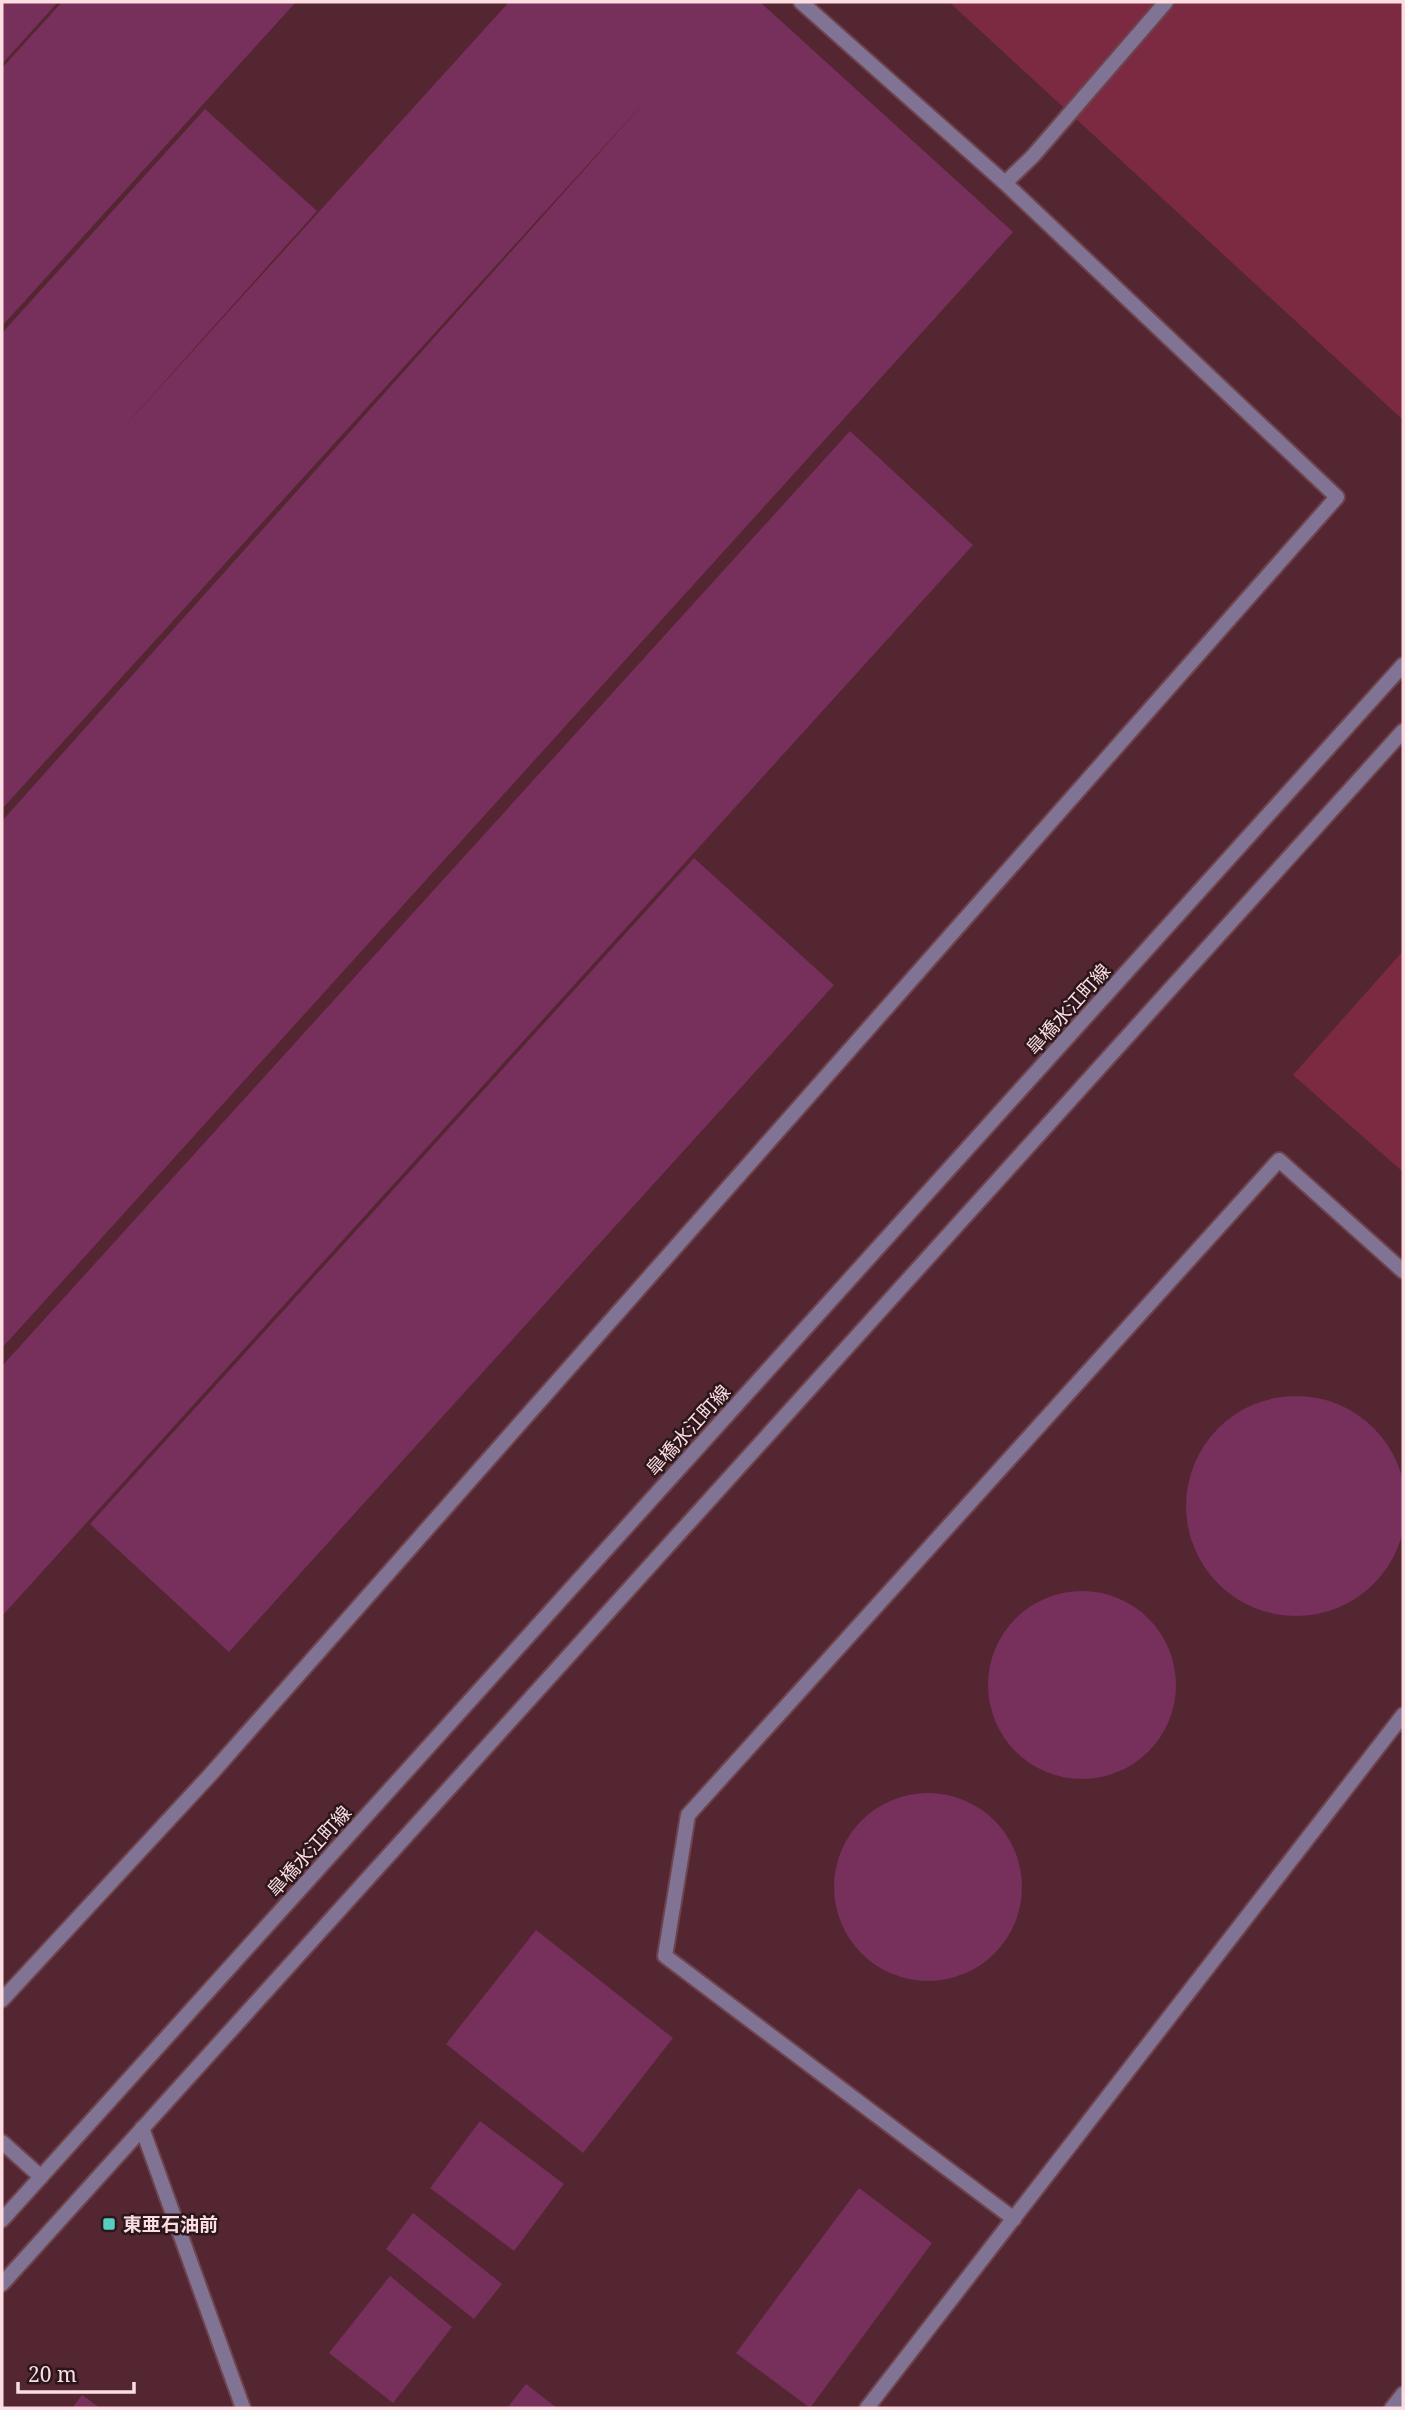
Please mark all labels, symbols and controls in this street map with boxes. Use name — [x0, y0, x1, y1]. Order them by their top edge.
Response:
street label: 皐橋水江町線 — [1020, 958, 1116, 1060]
street label: 皐橋水江町線 — [640, 1379, 736, 1481]
street label: 皐橋水江町線 — [261, 1800, 357, 1902]
place label: 東亜石油前 — [123, 2211, 218, 2237]
marker: 東亜石油前 — [101, 2216, 117, 2232]
scale bar — [18, 2350, 133, 2394]
text: 20 m — [28, 2360, 77, 2388]

